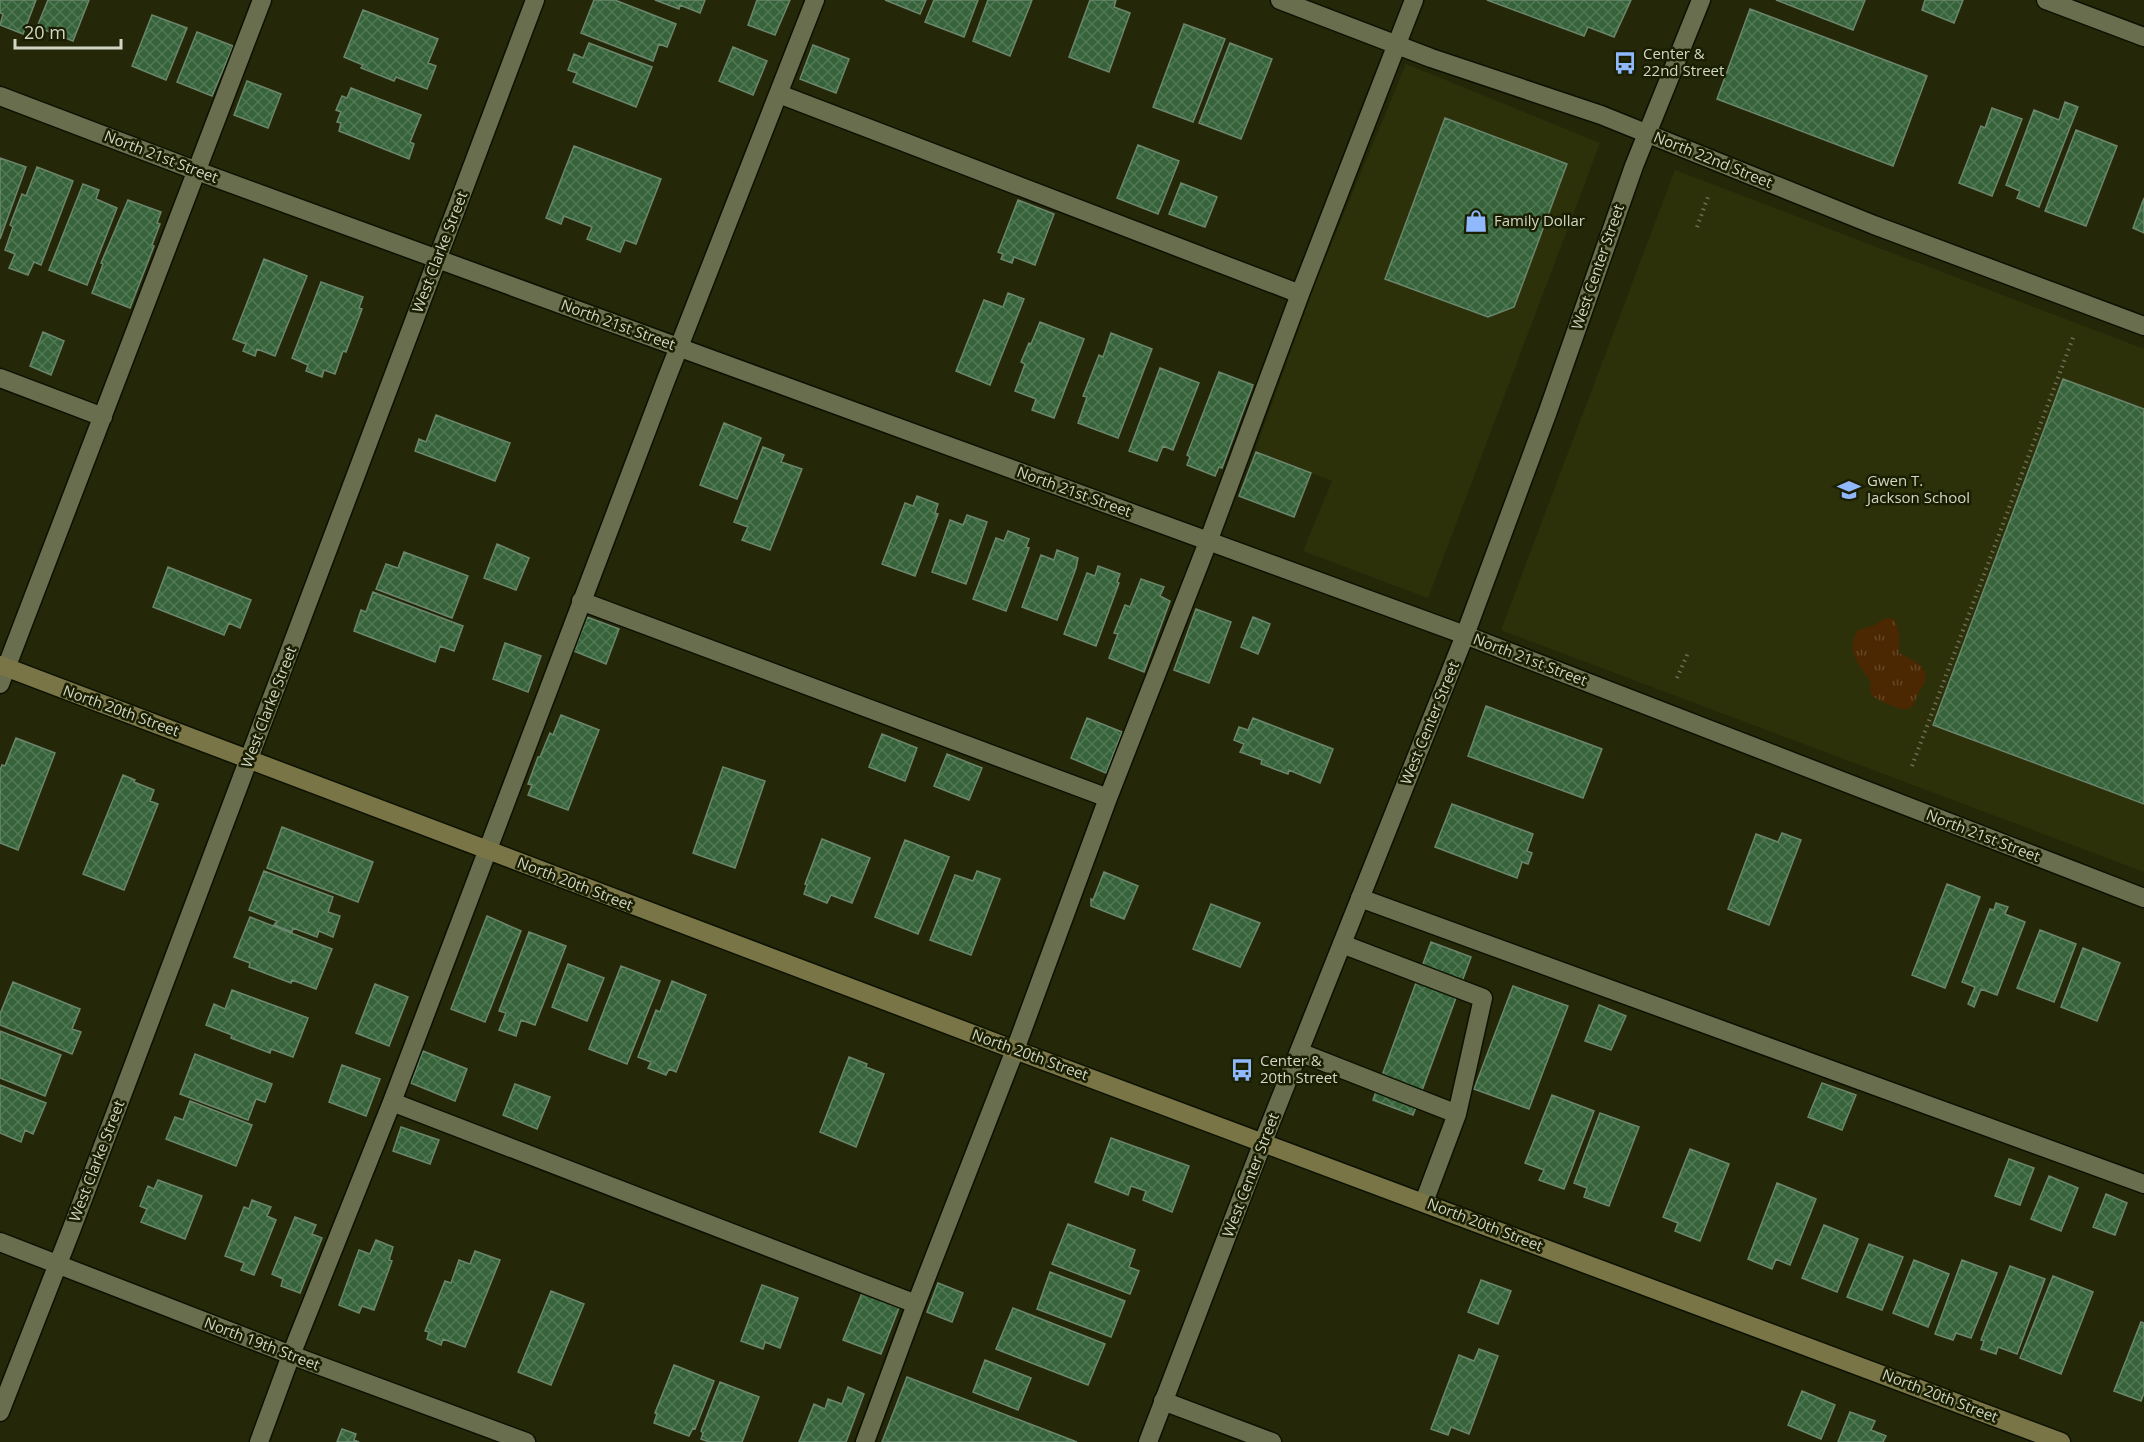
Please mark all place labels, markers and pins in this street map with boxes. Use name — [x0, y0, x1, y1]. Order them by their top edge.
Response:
place label: Center & 22nd Street — [1643, 43, 1724, 80]
bus stop icon: Center & 22nd Street — [1612, 50, 1638, 76]
shop icon: Family Dollar — [1463, 208, 1489, 234]
place label: Family Dollar — [1494, 210, 1585, 230]
place label: Gwen T. Jackson School — [1865, 470, 1970, 507]
school or university icon: Gwen T. Jackson School — [1836, 477, 1862, 503]
place label: Center & 20th Street — [1260, 1050, 1338, 1087]
bus stop icon: Center & 20th Street — [1229, 1057, 1255, 1083]

